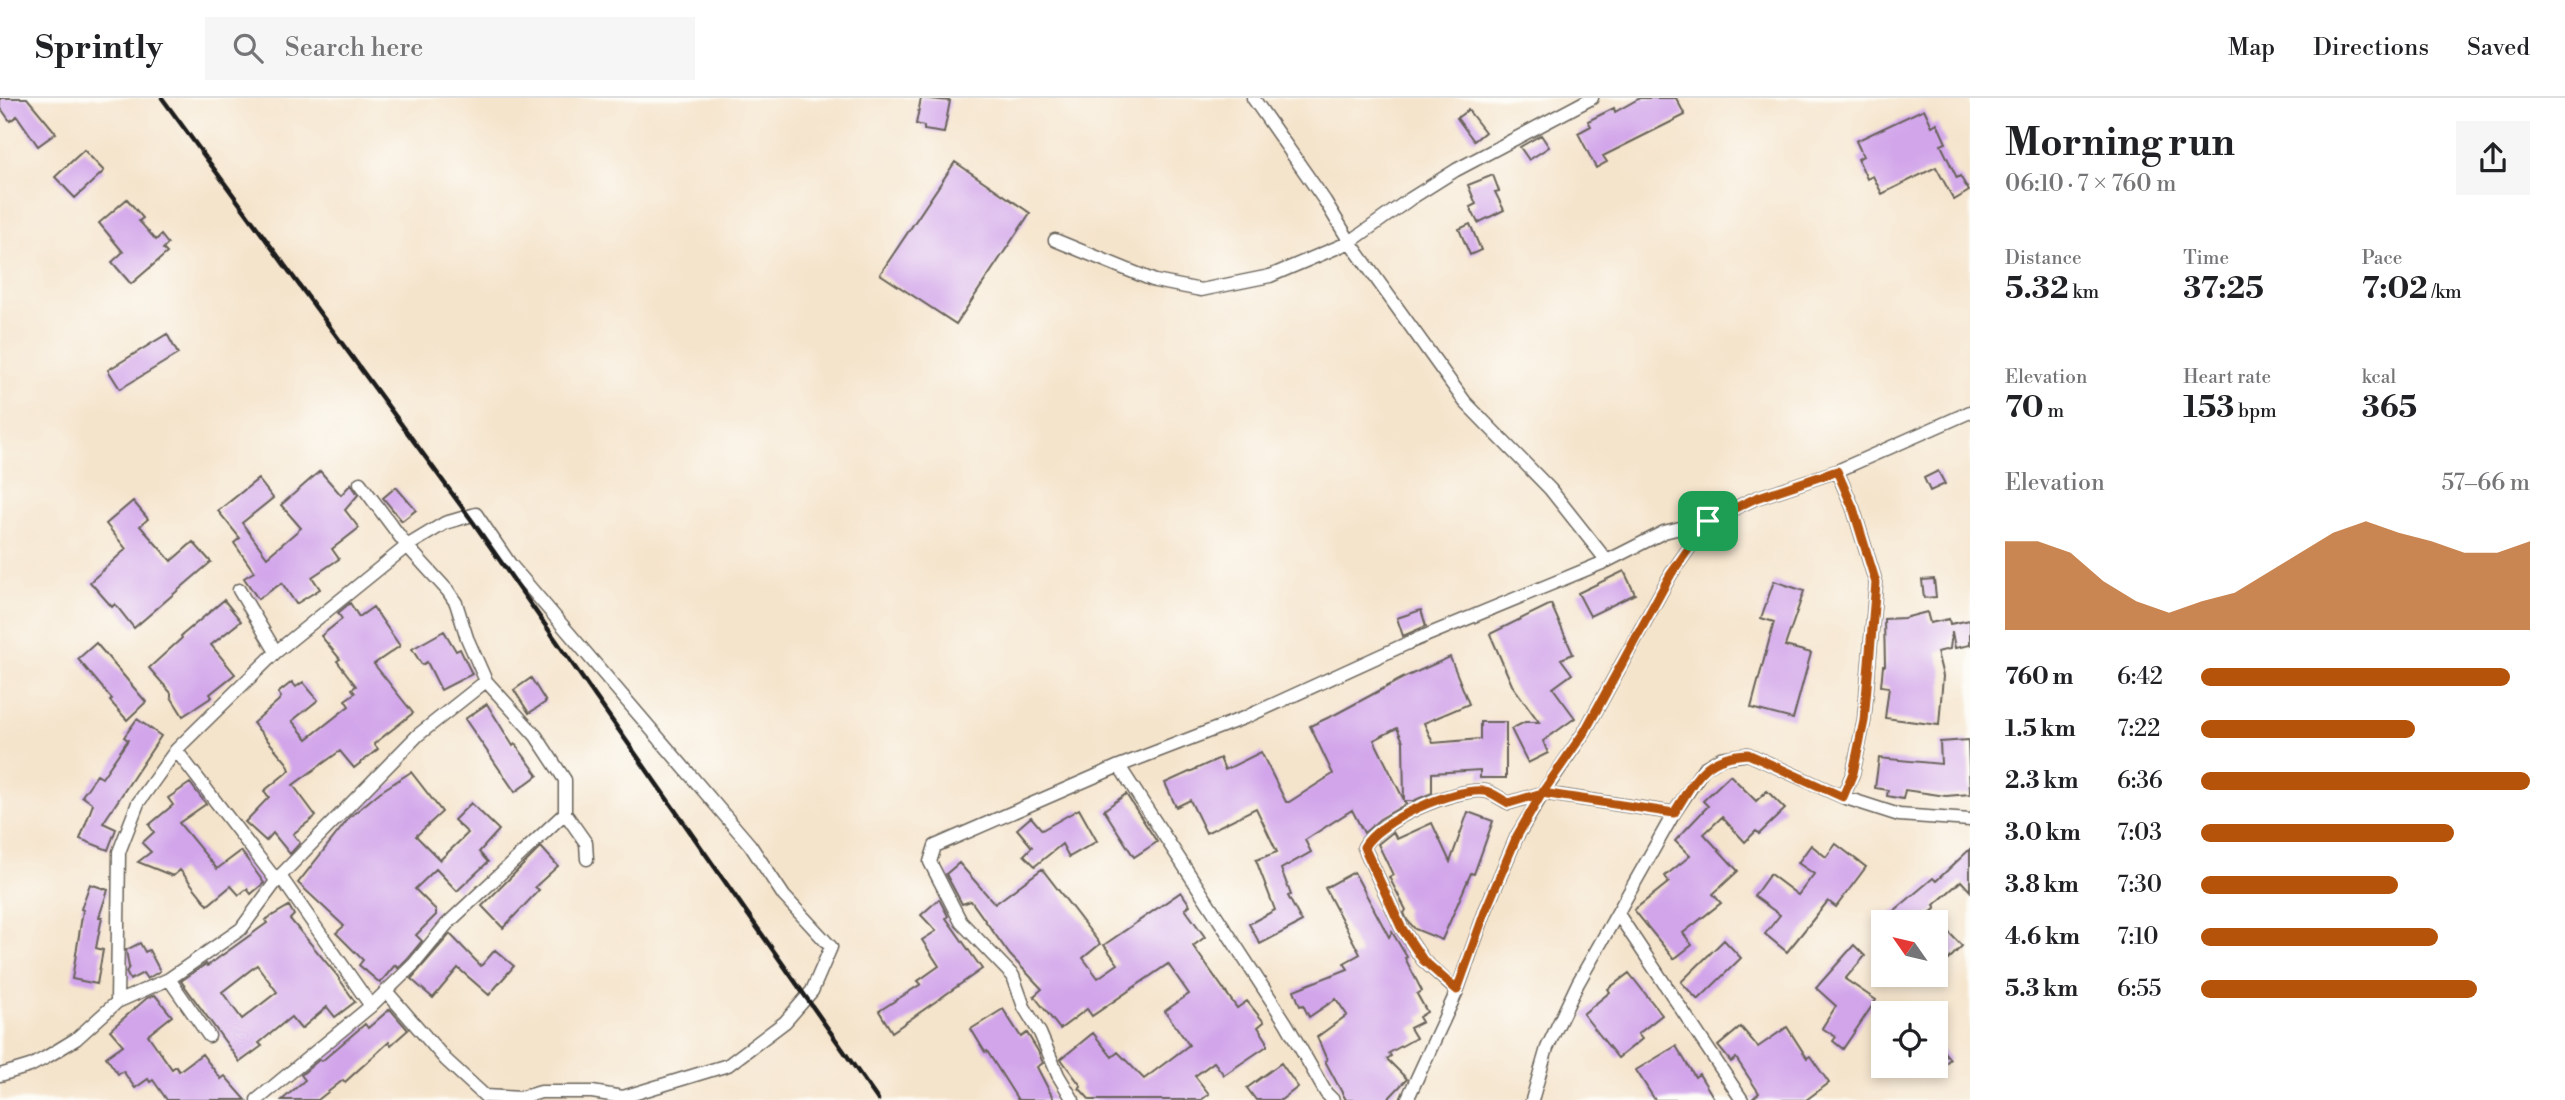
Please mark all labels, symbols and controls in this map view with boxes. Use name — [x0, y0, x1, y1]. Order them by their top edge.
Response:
search box — [205, 17, 695, 80]
text: Sprintly — [35, 28, 163, 69]
icon: search — [229, 29, 267, 67]
text: Search here — [285, 32, 423, 64]
text: Map — [2228, 33, 2275, 63]
text: Directions — [2313, 33, 2429, 63]
text: Saved — [2467, 33, 2530, 63]
text: Morning run — [2005, 120, 2235, 167]
button: share — [2456, 121, 2530, 195]
text: 06:10 · 7 × 760 m — [2005, 170, 2176, 198]
text: Distance — [2005, 246, 2082, 270]
text: Time — [2183, 246, 2229, 270]
text: Pace — [2362, 246, 2402, 270]
text: 5.32 — [2005, 270, 2069, 308]
text: 37:25 — [2183, 270, 2264, 308]
text: 7:02 — [2362, 270, 2428, 308]
text: km — [2069, 280, 2099, 304]
text: /km — [2428, 280, 2462, 304]
text: Elevation — [2005, 365, 2087, 389]
text: Heart rate — [2183, 365, 2271, 389]
text: kcal — [2362, 365, 2396, 389]
text: 70 — [2005, 389, 2044, 427]
text: 153 — [2183, 389, 2234, 427]
text: 365 — [2362, 389, 2417, 427]
text: m — [2044, 399, 2064, 423]
text: bpm — [2234, 399, 2277, 423]
text: Elevation — [2005, 469, 2105, 497]
text: 57–66 m — [2441, 469, 2530, 497]
pin — [1678, 491, 1738, 551]
icon: arrive — [1689, 502, 1727, 540]
text: 760 m — [2005, 663, 2073, 691]
text: 6:42 — [2117, 663, 2163, 691]
text: 1.5 km — [2005, 715, 2076, 743]
text: 7:22 — [2117, 715, 2160, 743]
text: 2.3 km — [2005, 767, 2078, 795]
text: 6:36 — [2117, 767, 2163, 795]
text: 3.0 km — [2005, 819, 2081, 847]
text: 7:03 — [2117, 819, 2162, 847]
text: 3.8 km — [2005, 871, 2079, 899]
text: 7:30 — [2117, 871, 2162, 899]
north arrow — [1871, 910, 1948, 987]
map controls — [1871, 910, 1948, 1078]
text: 4.6 km — [2005, 923, 2080, 951]
text: 7:10 — [2117, 923, 2159, 951]
text: 5.3 km — [2005, 975, 2078, 1003]
text: 6:55 — [2117, 975, 2161, 1003]
button: locate — [1871, 1001, 1948, 1078]

